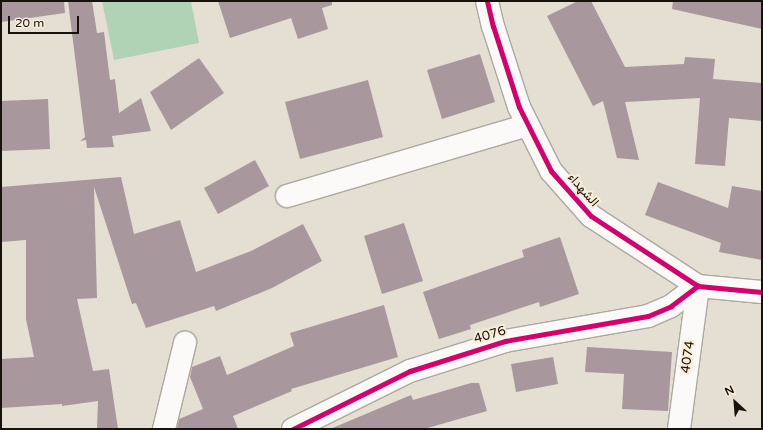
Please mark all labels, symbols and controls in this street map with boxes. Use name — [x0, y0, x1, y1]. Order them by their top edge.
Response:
scale bar — [10, 8, 81, 34]
text: 20 m — [15, 16, 44, 30]
street label: الشهداء — [564, 170, 602, 210]
street label: 4076 — [472, 323, 508, 347]
street label: 4074 — [678, 340, 698, 374]
north arrow — [715, 382, 755, 422]
text: N — [723, 383, 736, 399]

